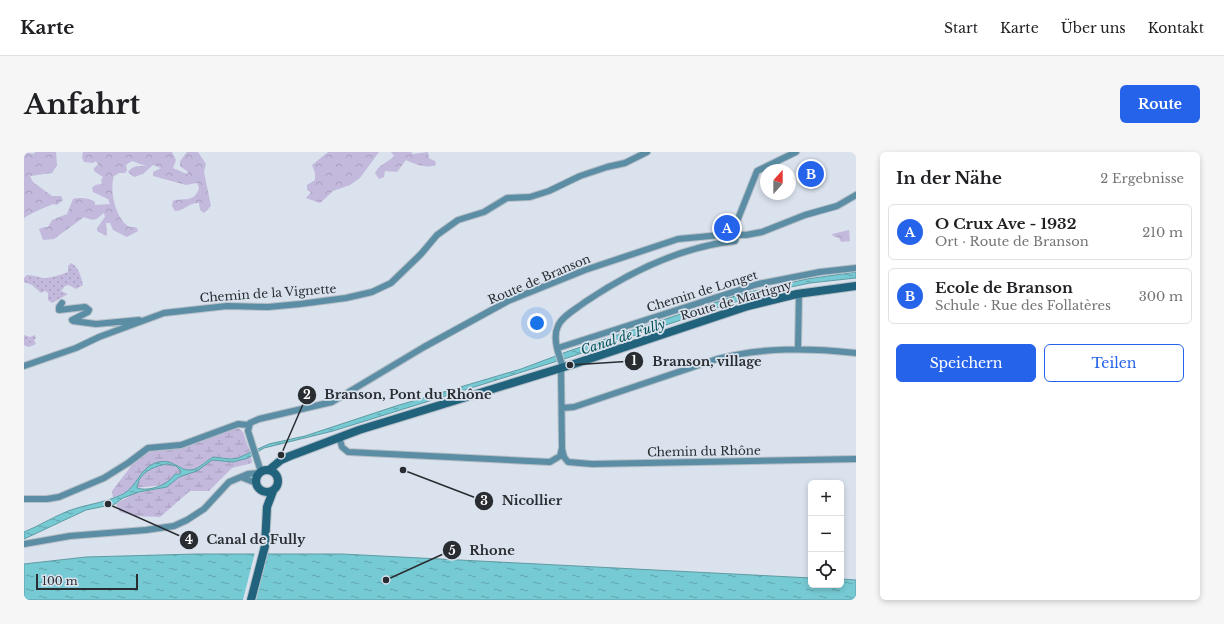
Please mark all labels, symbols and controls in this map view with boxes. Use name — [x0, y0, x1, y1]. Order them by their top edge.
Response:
text: Karte — [20, 16, 74, 39]
text: Start — [944, 19, 978, 37]
text: Karte — [1000, 19, 1039, 37]
text: Über uns — [1061, 19, 1126, 37]
text: Kontakt — [1148, 19, 1204, 37]
button: Route — [1120, 85, 1200, 123]
text: Anfahrt — [24, 87, 140, 122]
pin: B — [798, 159, 824, 189]
north arrow — [760, 164, 796, 200]
text: In der Nähe — [896, 168, 1002, 189]
text: 2 Ergebnisse — [1100, 170, 1184, 187]
pin: A — [714, 213, 740, 243]
text: O Crux Ave - 1932 — [935, 214, 1076, 233]
text: A — [905, 224, 915, 241]
text: 210 m — [1142, 224, 1183, 241]
text: Ort · Route de Branson — [935, 233, 1089, 250]
street label: Route de Branson — [485, 251, 593, 307]
street label: Chemin de Longet — [645, 267, 760, 315]
street label: Route de Martigny — [678, 277, 794, 323]
text: Ecole de Branson — [935, 278, 1073, 297]
street label: Chemin de la Vignette — [199, 281, 337, 305]
text: B — [905, 288, 915, 305]
text: 300 m — [1139, 288, 1183, 305]
text: Schule · Rue des Follatères — [935, 297, 1111, 314]
your location — [527, 313, 547, 333]
water label: Canal de Fully — [579, 315, 668, 359]
button: Speichern — [896, 344, 1036, 382]
button: Teilen — [1044, 344, 1184, 382]
callout: Branson, village — [624, 348, 770, 373]
text: 1 — [631, 353, 637, 368]
text: Branson, village — [652, 353, 762, 370]
callout: Branson, Pont du Rhône — [297, 382, 500, 407]
text: Branson, Pont du Rhône — [324, 386, 492, 403]
text: 2 — [303, 387, 311, 402]
street label: Chemin du Rhône — [647, 443, 761, 459]
map controls — [808, 480, 844, 588]
button: + — [808, 480, 844, 516]
callout: Nicollier — [474, 488, 571, 513]
text: Nicollier — [502, 492, 563, 509]
text: 3 — [480, 493, 488, 508]
button: − — [808, 516, 844, 552]
callout: Canal de Fully — [179, 527, 313, 552]
text: Canal de Fully — [207, 531, 306, 548]
text: 4 — [185, 532, 193, 547]
callout: Rhone — [442, 538, 523, 563]
text: Rhone — [469, 542, 515, 559]
text: 5 — [448, 543, 456, 558]
button: locate — [808, 552, 844, 588]
scale bar — [36, 572, 138, 591]
text: 100 m — [42, 574, 78, 588]

